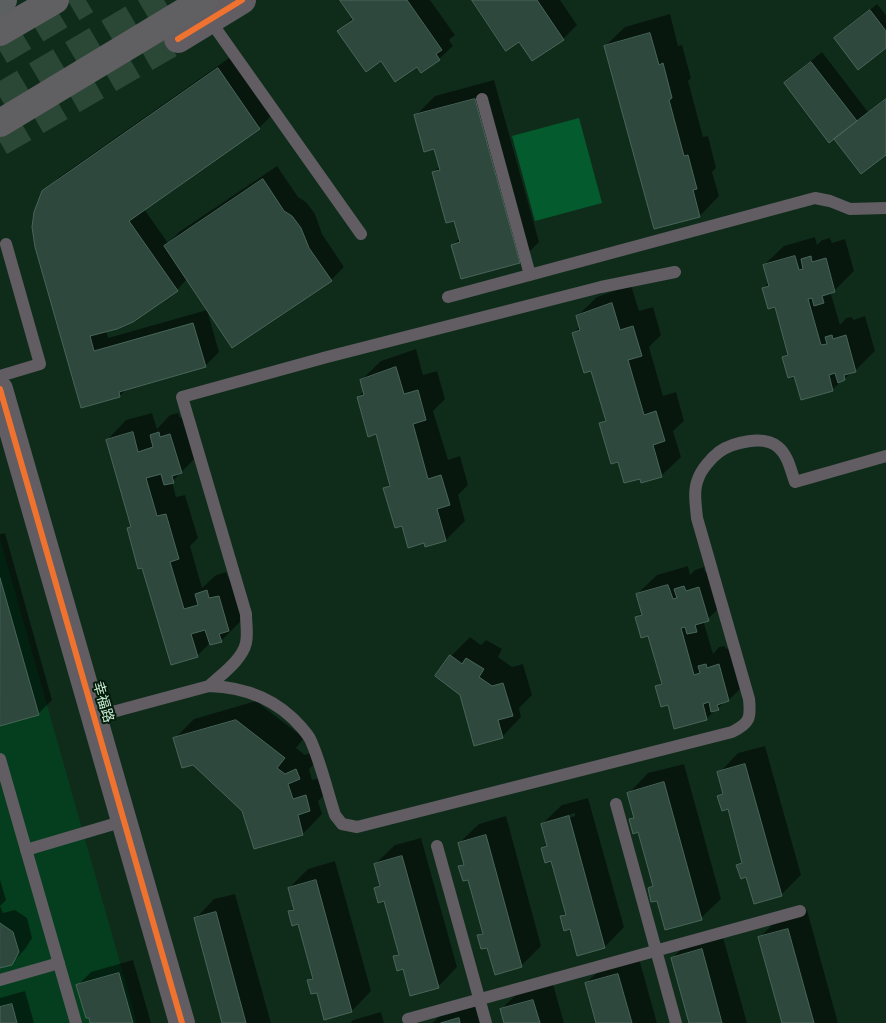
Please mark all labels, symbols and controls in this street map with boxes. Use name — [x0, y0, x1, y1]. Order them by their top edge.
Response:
street label: 幸福路 — [89, 679, 117, 725]

